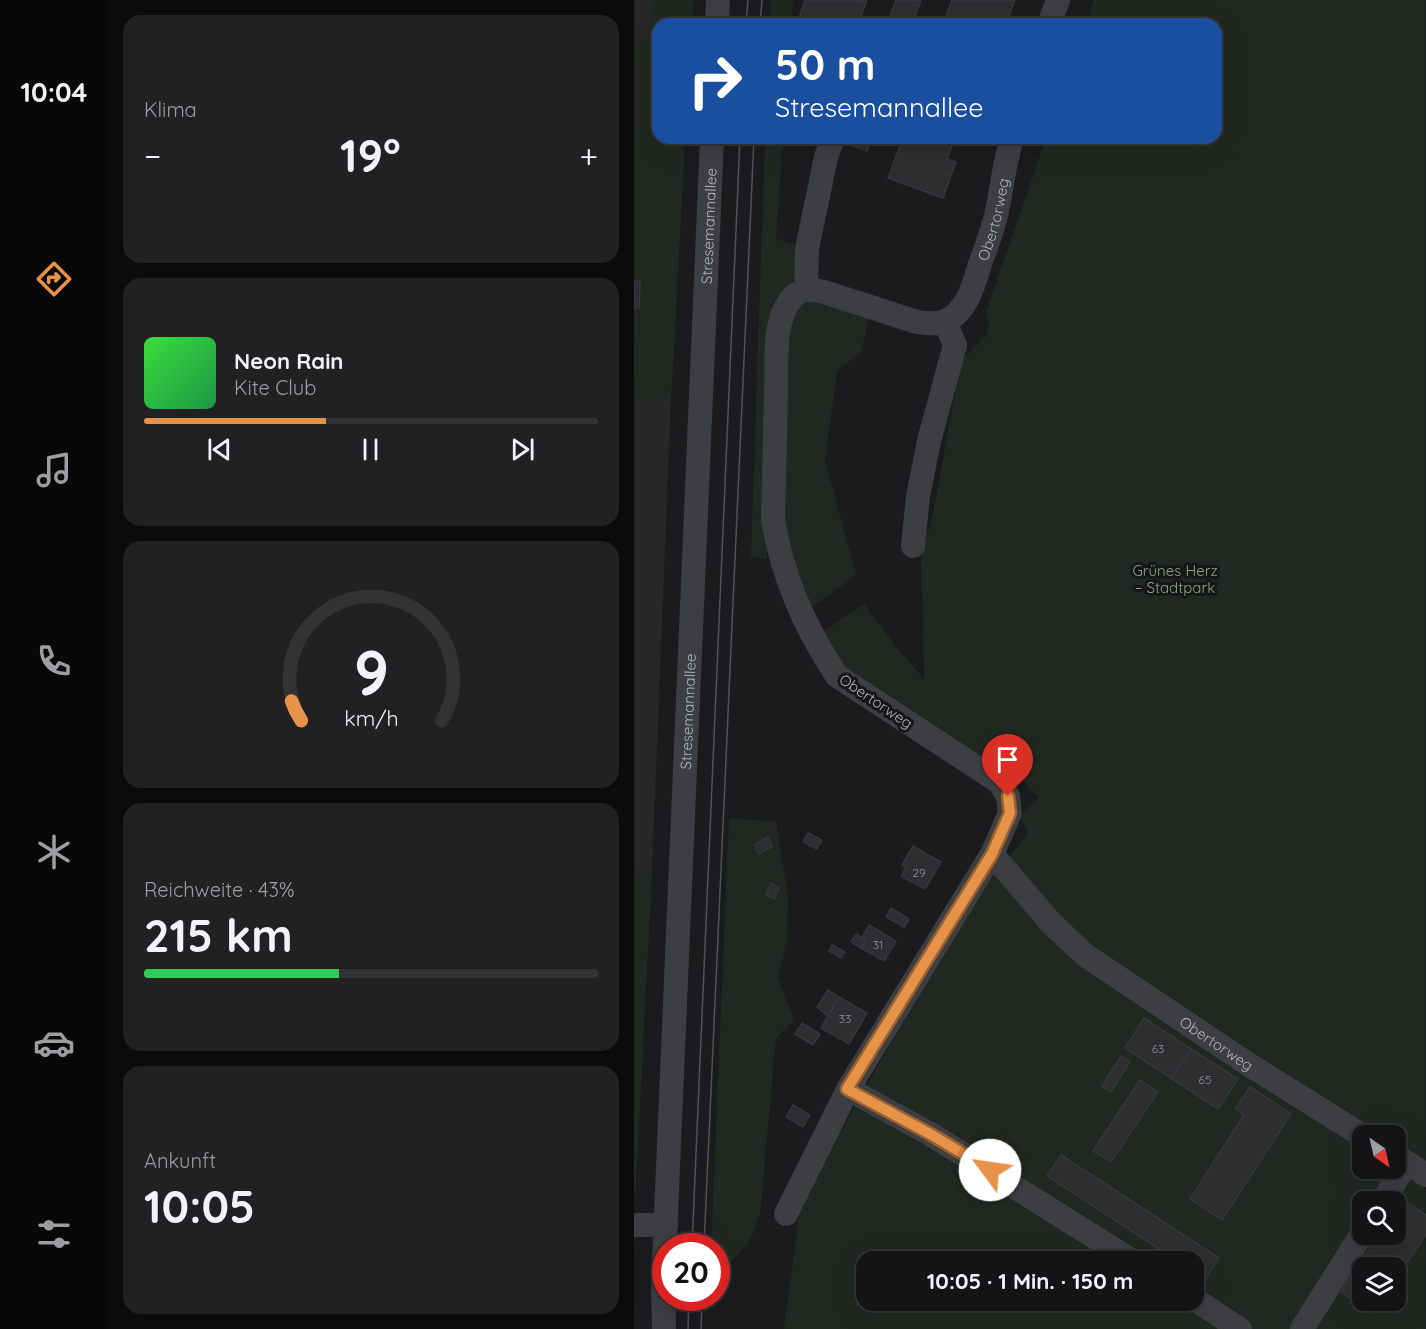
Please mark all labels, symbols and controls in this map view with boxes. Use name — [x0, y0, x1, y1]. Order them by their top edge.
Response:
text: 50 m — [775, 38, 875, 91]
icon: right — [676, 42, 754, 120]
text: 10:04 — [21, 75, 87, 109]
text: Stresemannallee — [775, 90, 984, 124]
text: Klima — [144, 97, 197, 122]
text: 19° — [340, 127, 401, 183]
text: − — [144, 135, 161, 176]
text: + — [579, 135, 598, 176]
street label: Stresemannallee — [696, 168, 720, 284]
street label: Obertorweg — [973, 177, 1012, 263]
icon: directions — [33, 258, 75, 300]
text: Neon Rain — [234, 347, 343, 375]
text: Kite Club — [234, 375, 316, 400]
icon: previous — [203, 433, 236, 466]
icon: pause — [354, 433, 387, 466]
icon: next — [506, 433, 539, 466]
icon: music — [33, 449, 75, 491]
park label: Grünes Herz – Stadtpark — [1132, 561, 1218, 597]
text: 9 — [353, 634, 389, 712]
icon: phone — [33, 640, 75, 682]
street label: Stresemannallee — [676, 653, 699, 770]
street label: Obertorweg — [836, 670, 916, 732]
text: km/h — [344, 706, 398, 732]
pin — [982, 734, 1033, 796]
icon: arrive — [991, 743, 1024, 776]
icon: climate — [33, 831, 75, 873]
house number: 29 — [912, 865, 926, 880]
text: Reichweite · 43% — [144, 877, 295, 902]
text: 215 km — [144, 907, 293, 963]
house number: 31 — [873, 937, 883, 952]
house number: 33 — [839, 1011, 851, 1026]
street label: Obertorweg — [1176, 1012, 1257, 1075]
icon: car — [33, 1022, 75, 1064]
house number: 63 — [1152, 1041, 1164, 1056]
house number: 65 — [1199, 1072, 1212, 1087]
north arrow — [1352, 1125, 1406, 1179]
map controls — [1352, 1125, 1406, 1311]
position arrow — [958, 1138, 1022, 1202]
text: Ankunft — [144, 1148, 216, 1173]
text: 10:05 — [144, 1178, 255, 1234]
button: search — [1352, 1191, 1406, 1245]
icon: filters — [33, 1213, 75, 1255]
speed limit sign: 20 — [652, 1233, 730, 1311]
button: layers — [1352, 1257, 1406, 1311]
text: 10:05 · 1 Min. · 150 m — [927, 1267, 1133, 1295]

